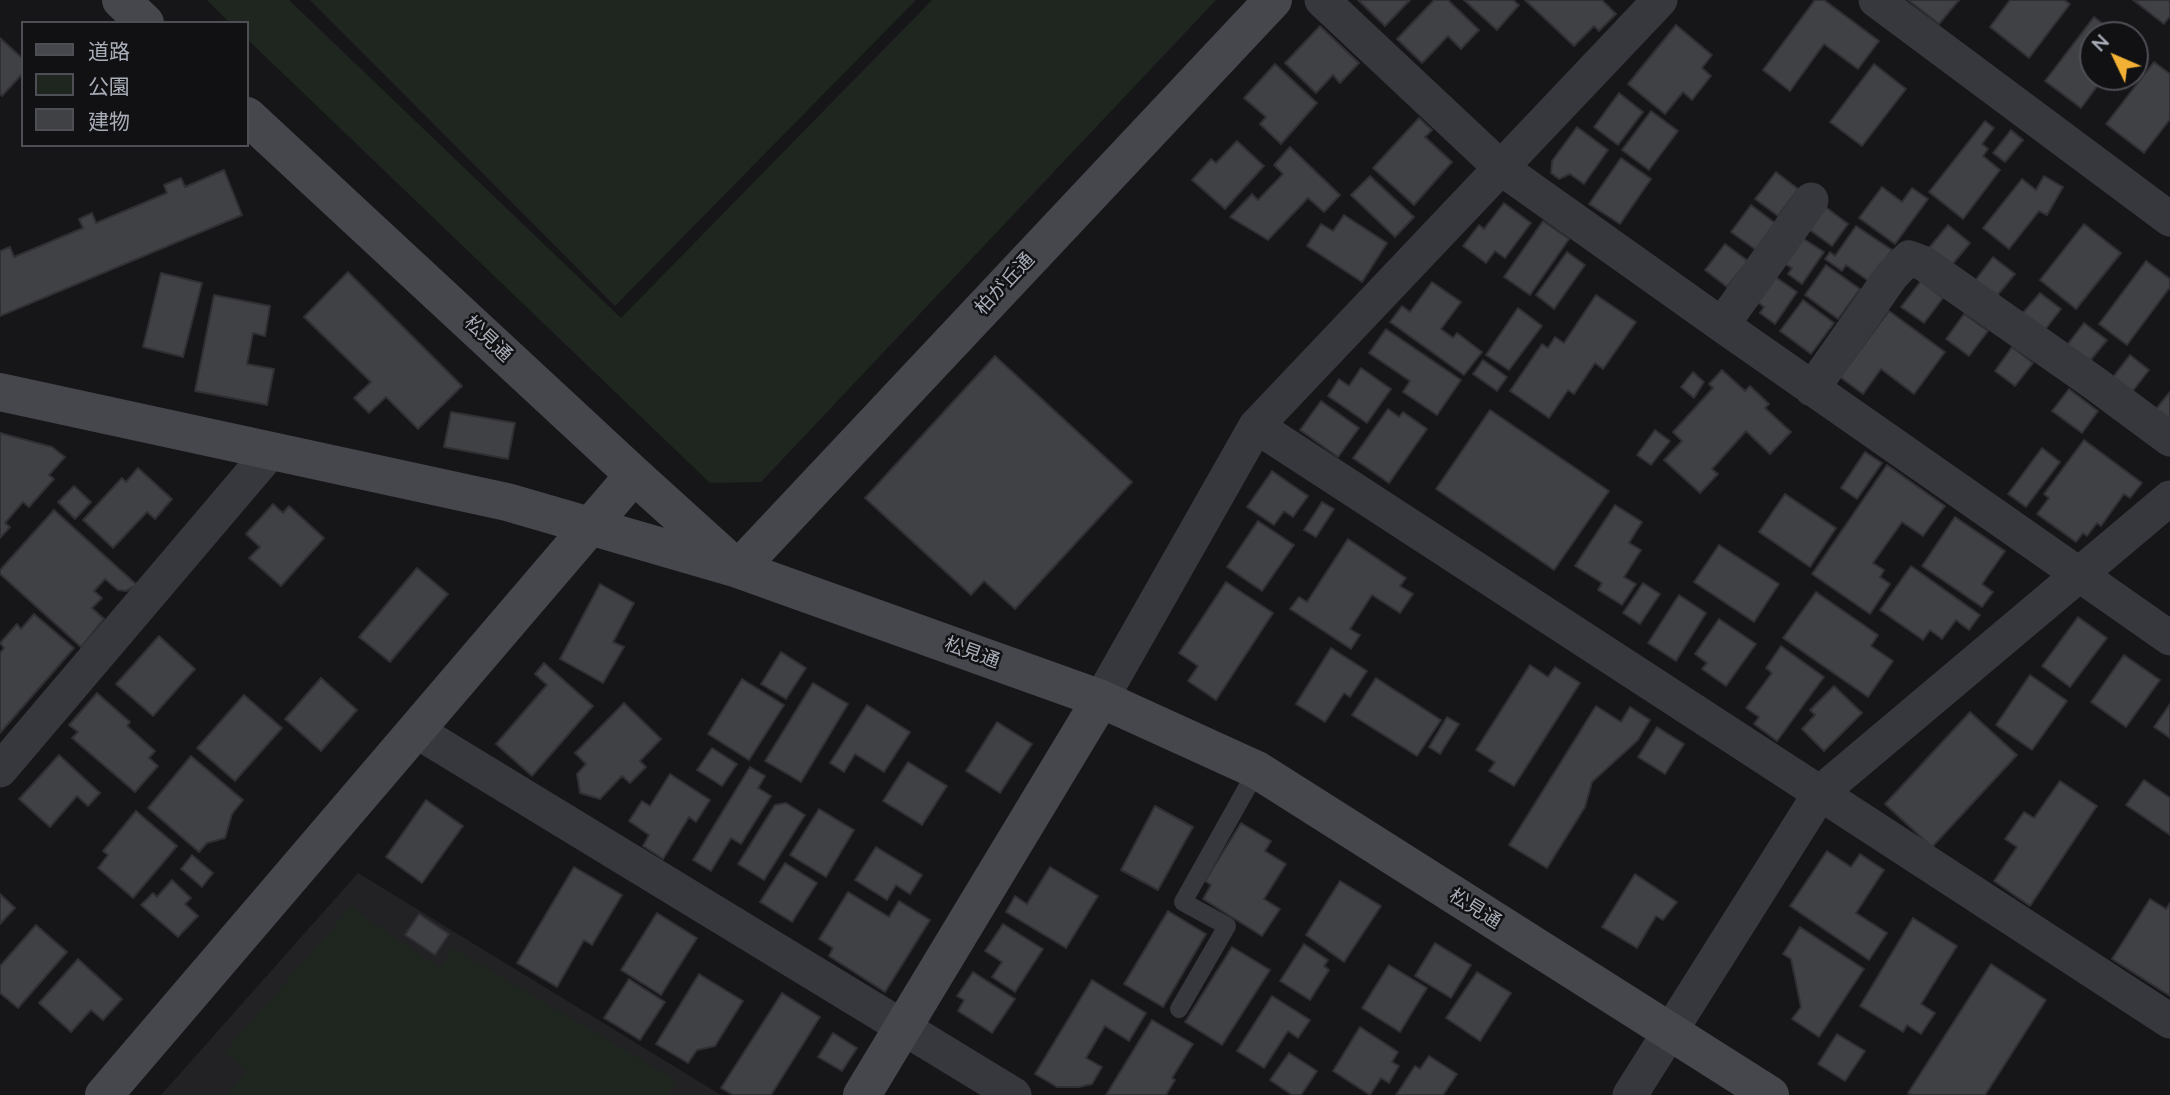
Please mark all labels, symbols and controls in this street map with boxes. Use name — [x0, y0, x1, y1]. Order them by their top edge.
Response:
legend — [21, 21, 248, 147]
north arrow — [2079, 21, 2149, 91]
text: N — [2087, 29, 2114, 56]
text: 道路 — [88, 38, 130, 64]
text: 公園 — [88, 73, 130, 99]
text: 建物 — [88, 108, 130, 134]
street label: 柏が丘通 — [971, 248, 1039, 320]
street label: 松見通 — [459, 311, 517, 367]
street label: 松見通 — [941, 633, 1003, 673]
street label: 松見通 — [1445, 884, 1505, 934]

